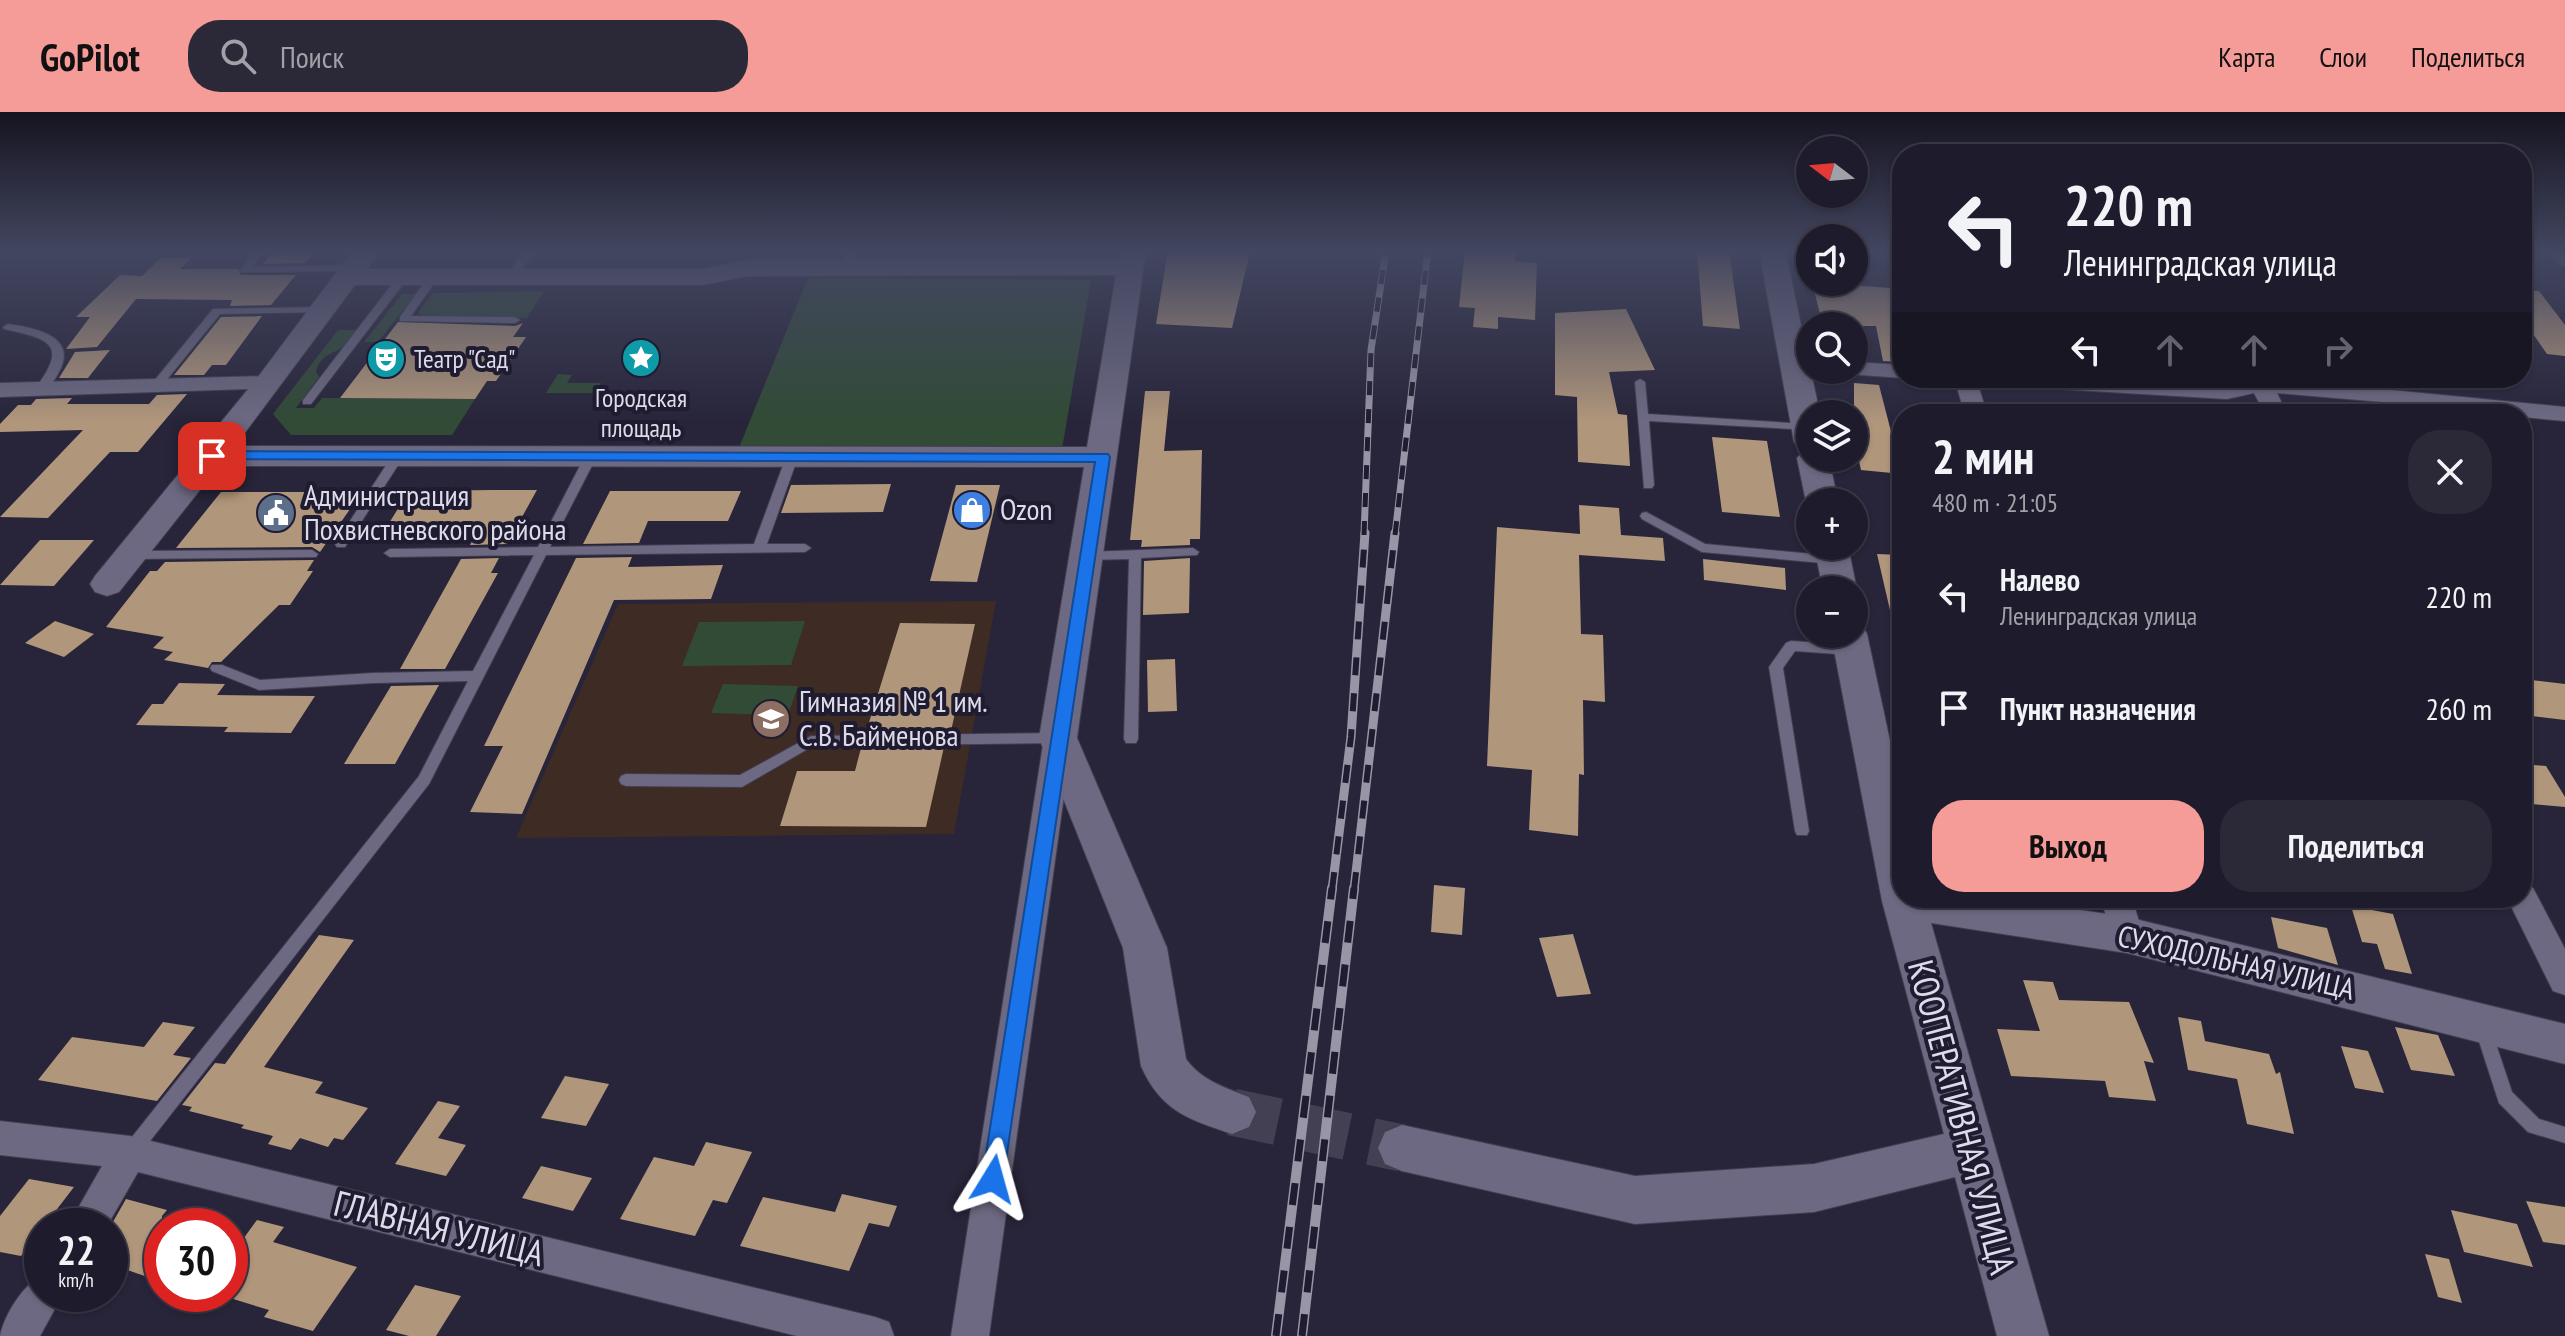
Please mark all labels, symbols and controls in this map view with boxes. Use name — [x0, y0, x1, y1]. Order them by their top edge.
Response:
search box — [188, 20, 748, 92]
text: GoPilot — [40, 32, 140, 81]
icon: search — [216, 34, 260, 78]
text: Поиск — [280, 37, 344, 76]
text: Карта — [2218, 38, 2275, 75]
text: Слои — [2319, 38, 2367, 75]
text: Поделиться — [2411, 38, 2525, 75]
north arrow — [1796, 136, 1868, 208]
map controls — [1796, 136, 1868, 648]
text: 220 m — [2064, 169, 2193, 241]
icon: left — [1932, 176, 2036, 280]
button: sound — [1796, 224, 1868, 296]
text: Ленинградская улица — [2064, 239, 2337, 286]
button: search — [1796, 312, 1868, 384]
icon: left — [2064, 328, 2108, 372]
icon: ahead — [2148, 328, 2192, 372]
icon: ahead — [2232, 328, 2276, 372]
icon: right — [2316, 328, 2360, 372]
place icon: Городская площадь — [620, 337, 662, 379]
theatre icon: Театр "Сад" — [365, 338, 407, 380]
place label: Театр "Сад" — [414, 342, 516, 375]
place label: Городская площадь — [595, 381, 687, 444]
button: layers — [1796, 400, 1868, 472]
pin — [178, 422, 246, 490]
text: 2 мин — [1932, 425, 2034, 487]
button: close — [2408, 430, 2492, 514]
icon: arrive — [190, 434, 234, 478]
place label: Администрация Похвистневского района — [304, 475, 566, 548]
text: 480 m · 21:05 — [1932, 486, 2058, 519]
button: + — [1796, 488, 1868, 560]
shop icon: Ozon — [951, 489, 993, 531]
place label: Ozon — [1000, 489, 1053, 528]
public building icon: Администрация Похвистневского района — [255, 492, 297, 534]
text: Налево — [2000, 560, 2080, 599]
icon: left — [1932, 574, 1976, 618]
button: − — [1796, 576, 1868, 648]
text: 220 m — [2426, 577, 2492, 616]
text: Ленинградская улица — [2000, 599, 2197, 632]
place label: Гимназия № 1 им. С.В. Байменова — [799, 681, 988, 754]
icon: arrive — [1932, 686, 1976, 730]
text: Пункт назначения — [2000, 689, 2196, 728]
text: 260 m — [2426, 689, 2492, 728]
school or university icon: Гимназия № 1 им. С.В. Байменова — [750, 698, 792, 740]
button: Выход — [1932, 800, 2204, 892]
button: Поделиться — [2220, 800, 2492, 892]
street label: СУХОДОЛЬНАЯ УЛИЦА — [2114, 915, 2359, 1008]
street label: КООПЕРАТИВНАЯ УЛИЦА — [1898, 955, 2027, 1279]
position arrow — [951, 1137, 1035, 1221]
street label: ГЛАВНАЯ УЛИЦА — [329, 1179, 549, 1276]
speed limit sign: 30 — [144, 1208, 248, 1312]
text: 22 — [57, 1224, 95, 1276]
text: km/h — [58, 1267, 94, 1293]

